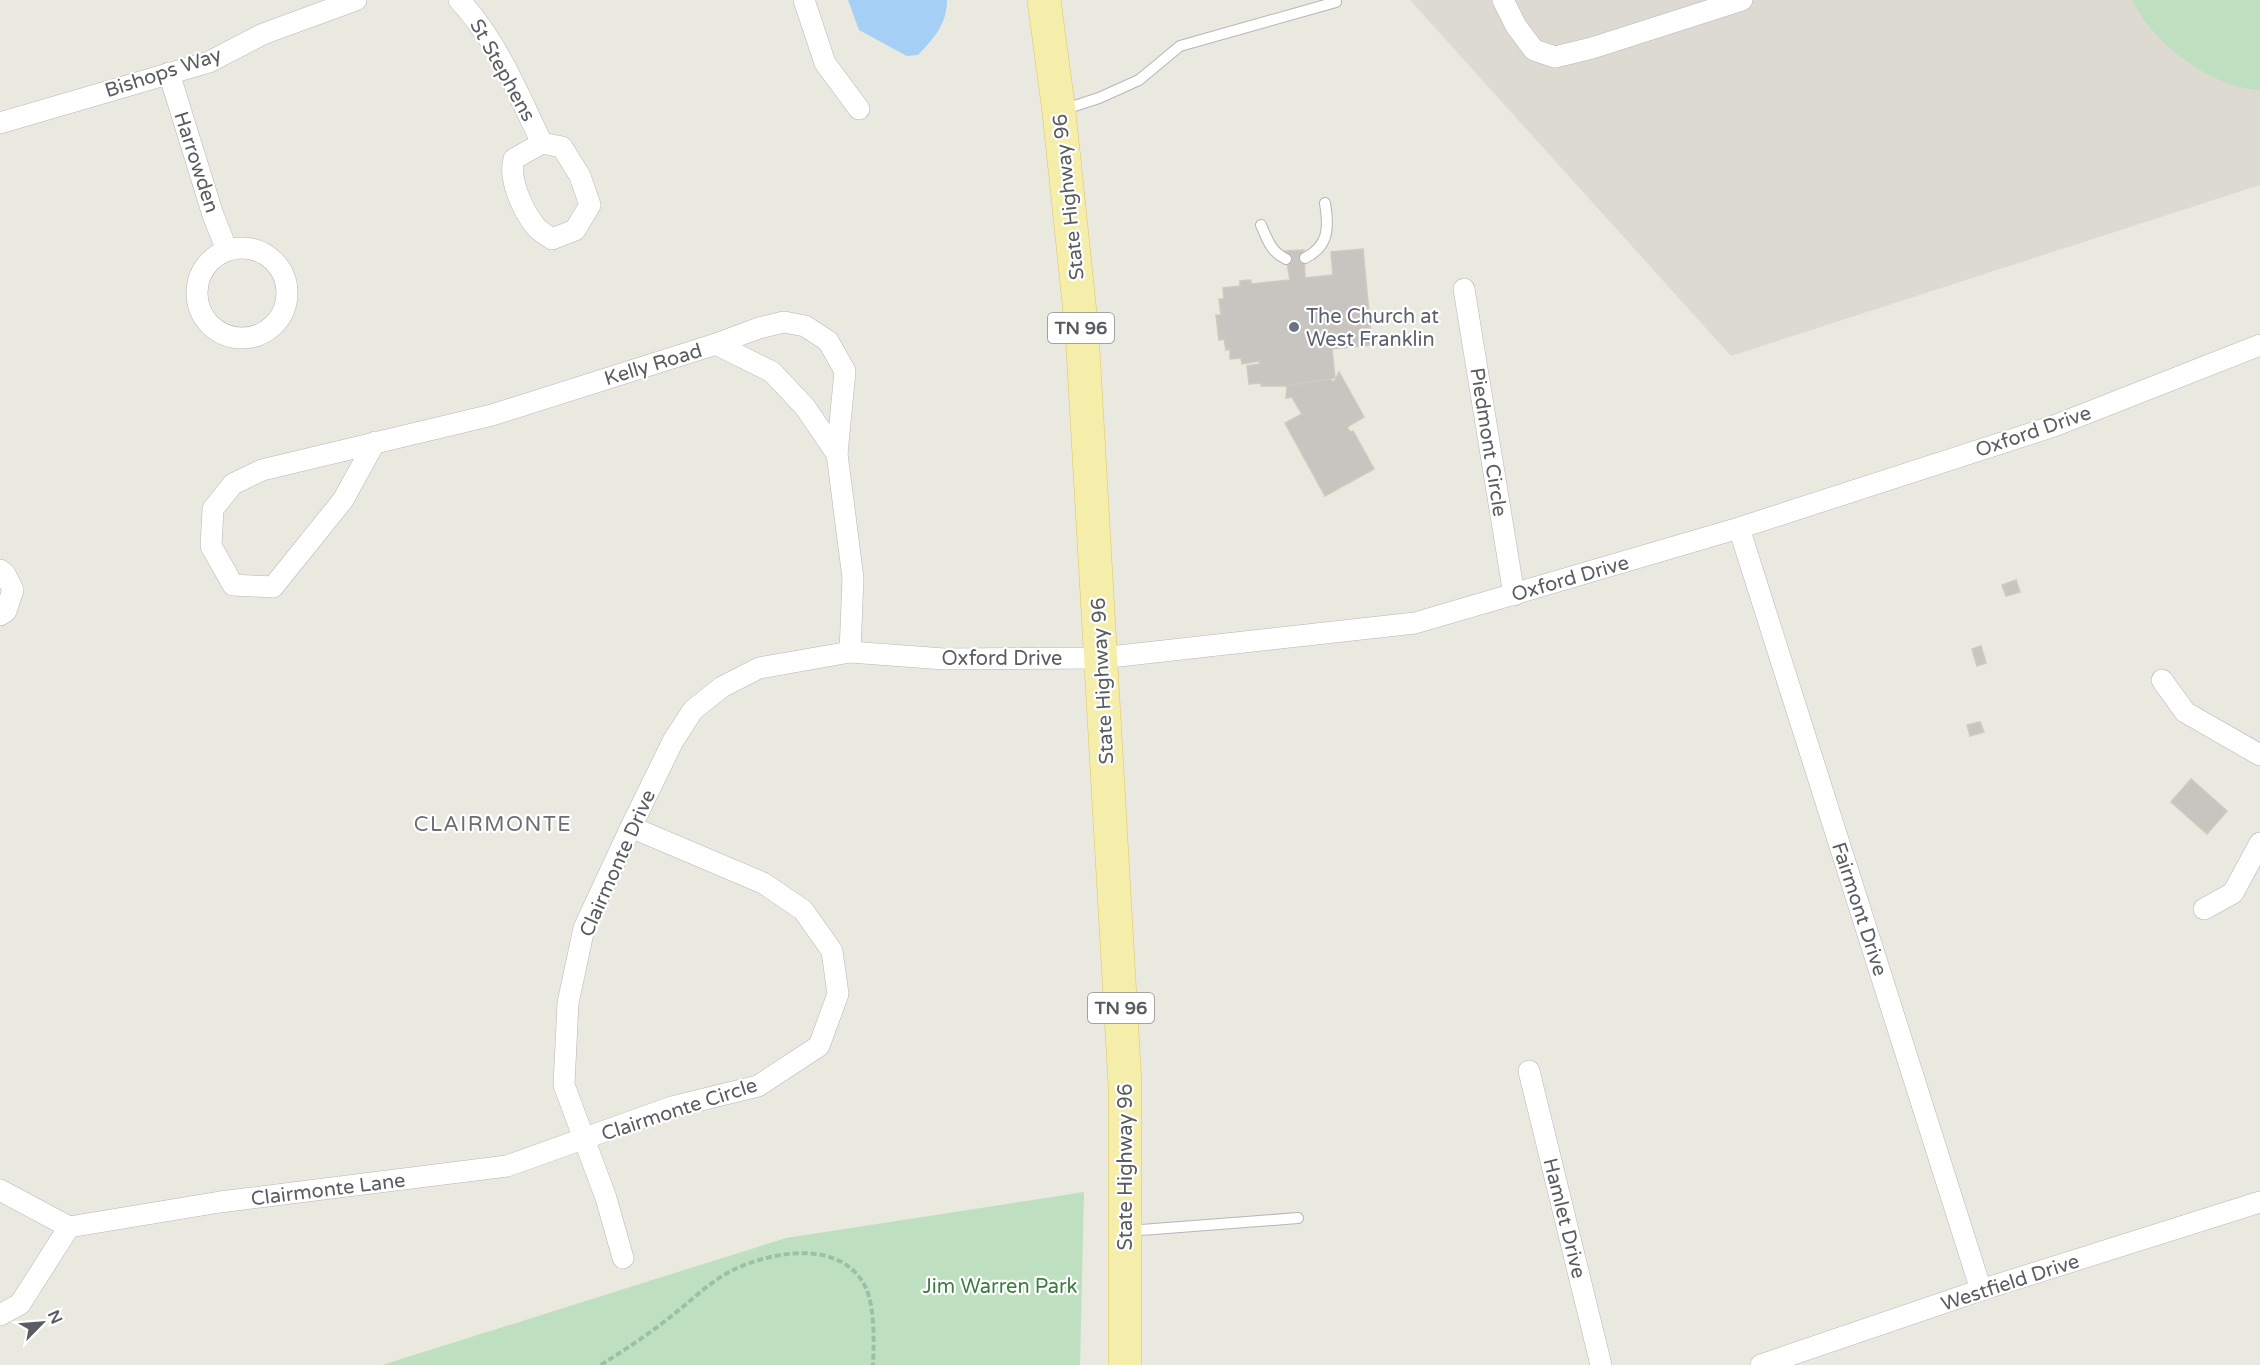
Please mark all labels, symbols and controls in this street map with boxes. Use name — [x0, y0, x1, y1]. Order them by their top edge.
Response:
street label: St Stephens — [464, 15, 540, 126]
street label: Bishops Way — [102, 43, 225, 103]
street label: Harrowden — [168, 109, 224, 216]
street label: State Highway 96 — [1048, 113, 1090, 281]
place label: The Church at West Franklin — [1306, 305, 1439, 352]
road number: TN 96 — [1048, 313, 1114, 343]
marker: The Church at West Franklin — [1287, 320, 1301, 334]
street label: Kelly Road — [602, 339, 705, 391]
street label: Piedmont Circle — [1464, 366, 1512, 518]
street label: Oxford Drive — [1972, 401, 2094, 463]
street label: Oxford Drive — [1509, 551, 1632, 607]
street label: State Highway 96 — [1087, 597, 1119, 765]
street label: Oxford Drive — [942, 647, 1062, 671]
street label: Clairmonte Drive — [575, 786, 661, 941]
district label: CLAIRMONTE — [414, 812, 572, 837]
street label: Fairmont Drive — [1826, 839, 1892, 979]
road number: TN 96 — [1088, 993, 1154, 1023]
street label: Clairmonte Circle — [598, 1073, 760, 1146]
street label: State Highway 96 — [1114, 1084, 1138, 1250]
street label: Hamlet Drive — [1537, 1156, 1591, 1281]
street label: Clairmonte Lane — [249, 1169, 407, 1211]
street label: Westfield Drive — [1938, 1249, 2082, 1317]
park label: Jim Warren Park — [923, 1275, 1078, 1299]
north arrow — [12, 1293, 72, 1353]
text: N — [43, 1307, 66, 1327]

